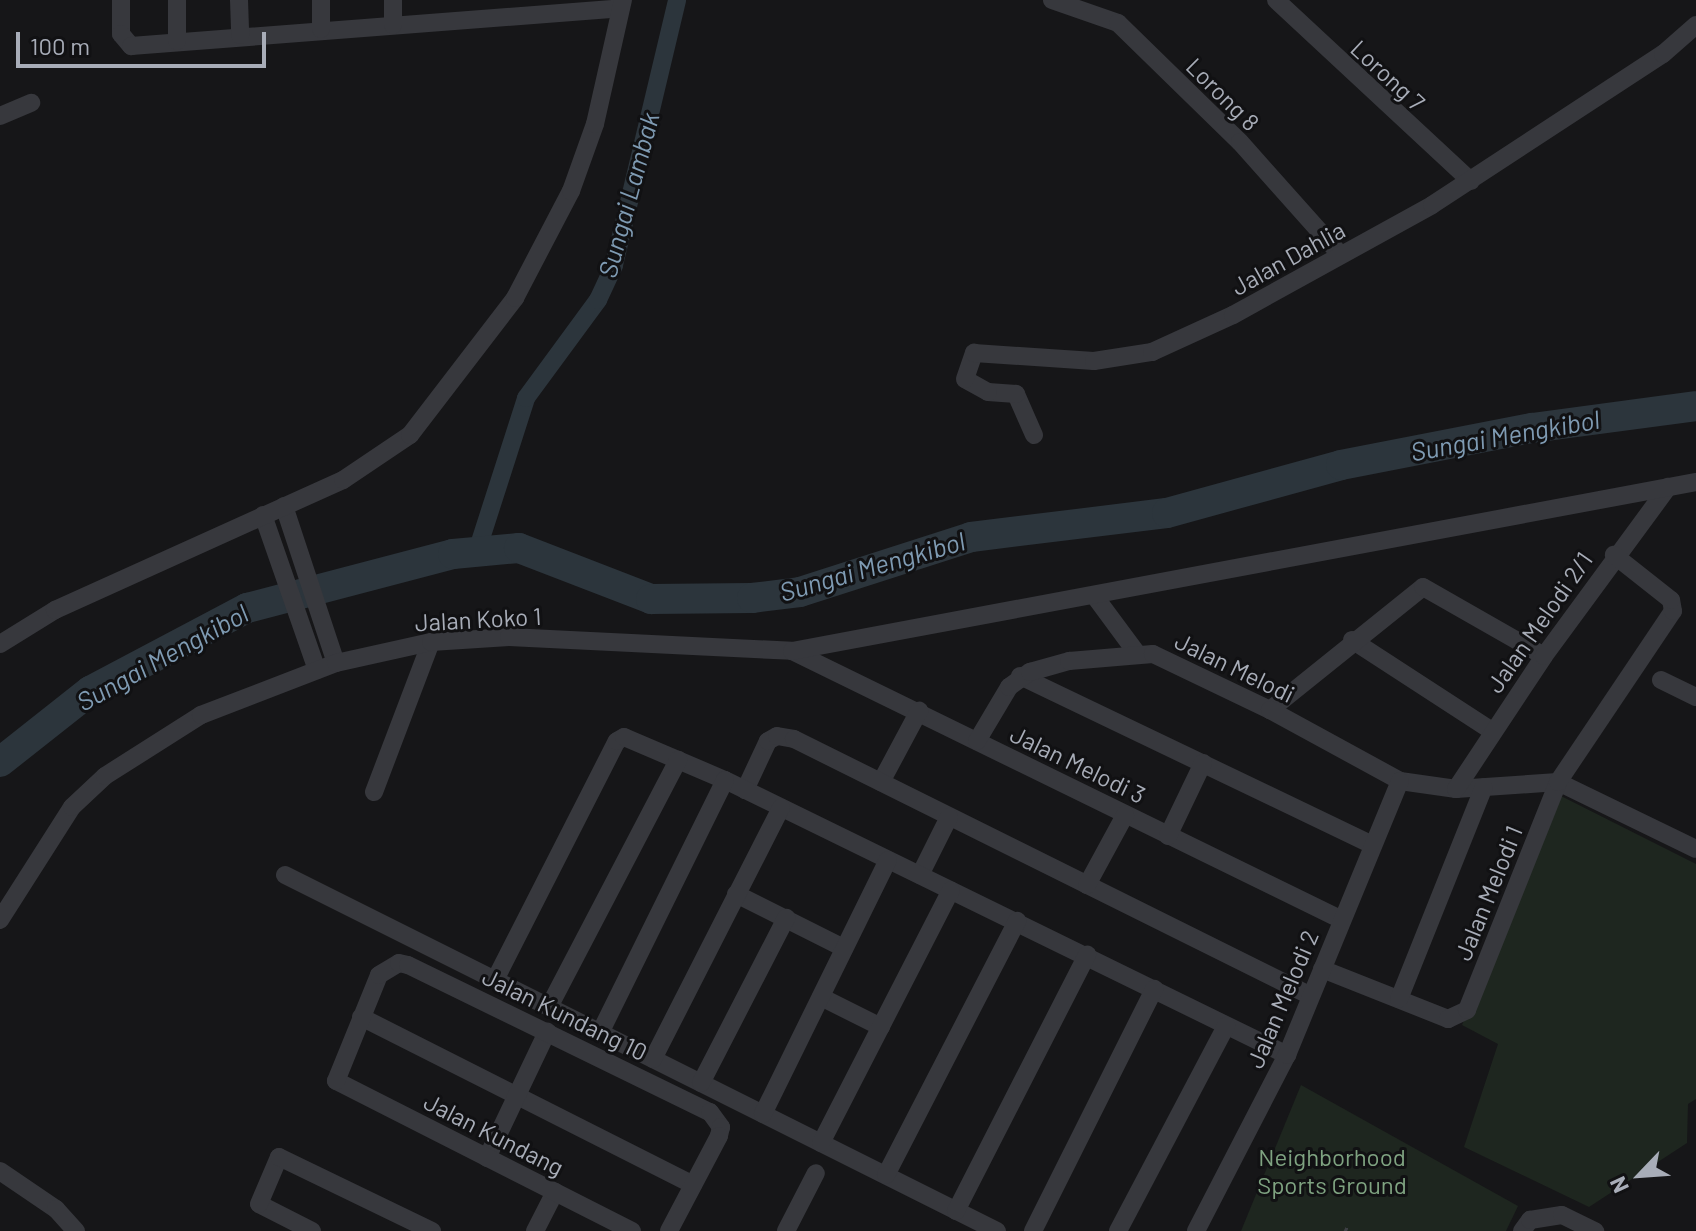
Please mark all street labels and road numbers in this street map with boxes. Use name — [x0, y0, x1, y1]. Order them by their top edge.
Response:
street label: Lorong 7 — [1345, 34, 1431, 116]
street label: Lorong 8 — [1180, 51, 1266, 137]
street label: Jalan Dahlia — [1226, 215, 1350, 301]
street label: Jalan Melodi 2/1 — [1480, 546, 1598, 698]
street label: Jalan Koko 1 — [414, 601, 542, 637]
street label: Jalan Melodi — [1171, 626, 1299, 708]
street label: Jalan Melodi 3 — [1006, 719, 1150, 809]
street label: Jalan Melodi 1 — [1448, 821, 1528, 965]
street label: Jalan Melodi 2 — [1240, 926, 1324, 1072]
street label: Jalan Kundang 10 — [478, 962, 652, 1066]
street label: Jalan Kundang — [419, 1086, 569, 1182]

